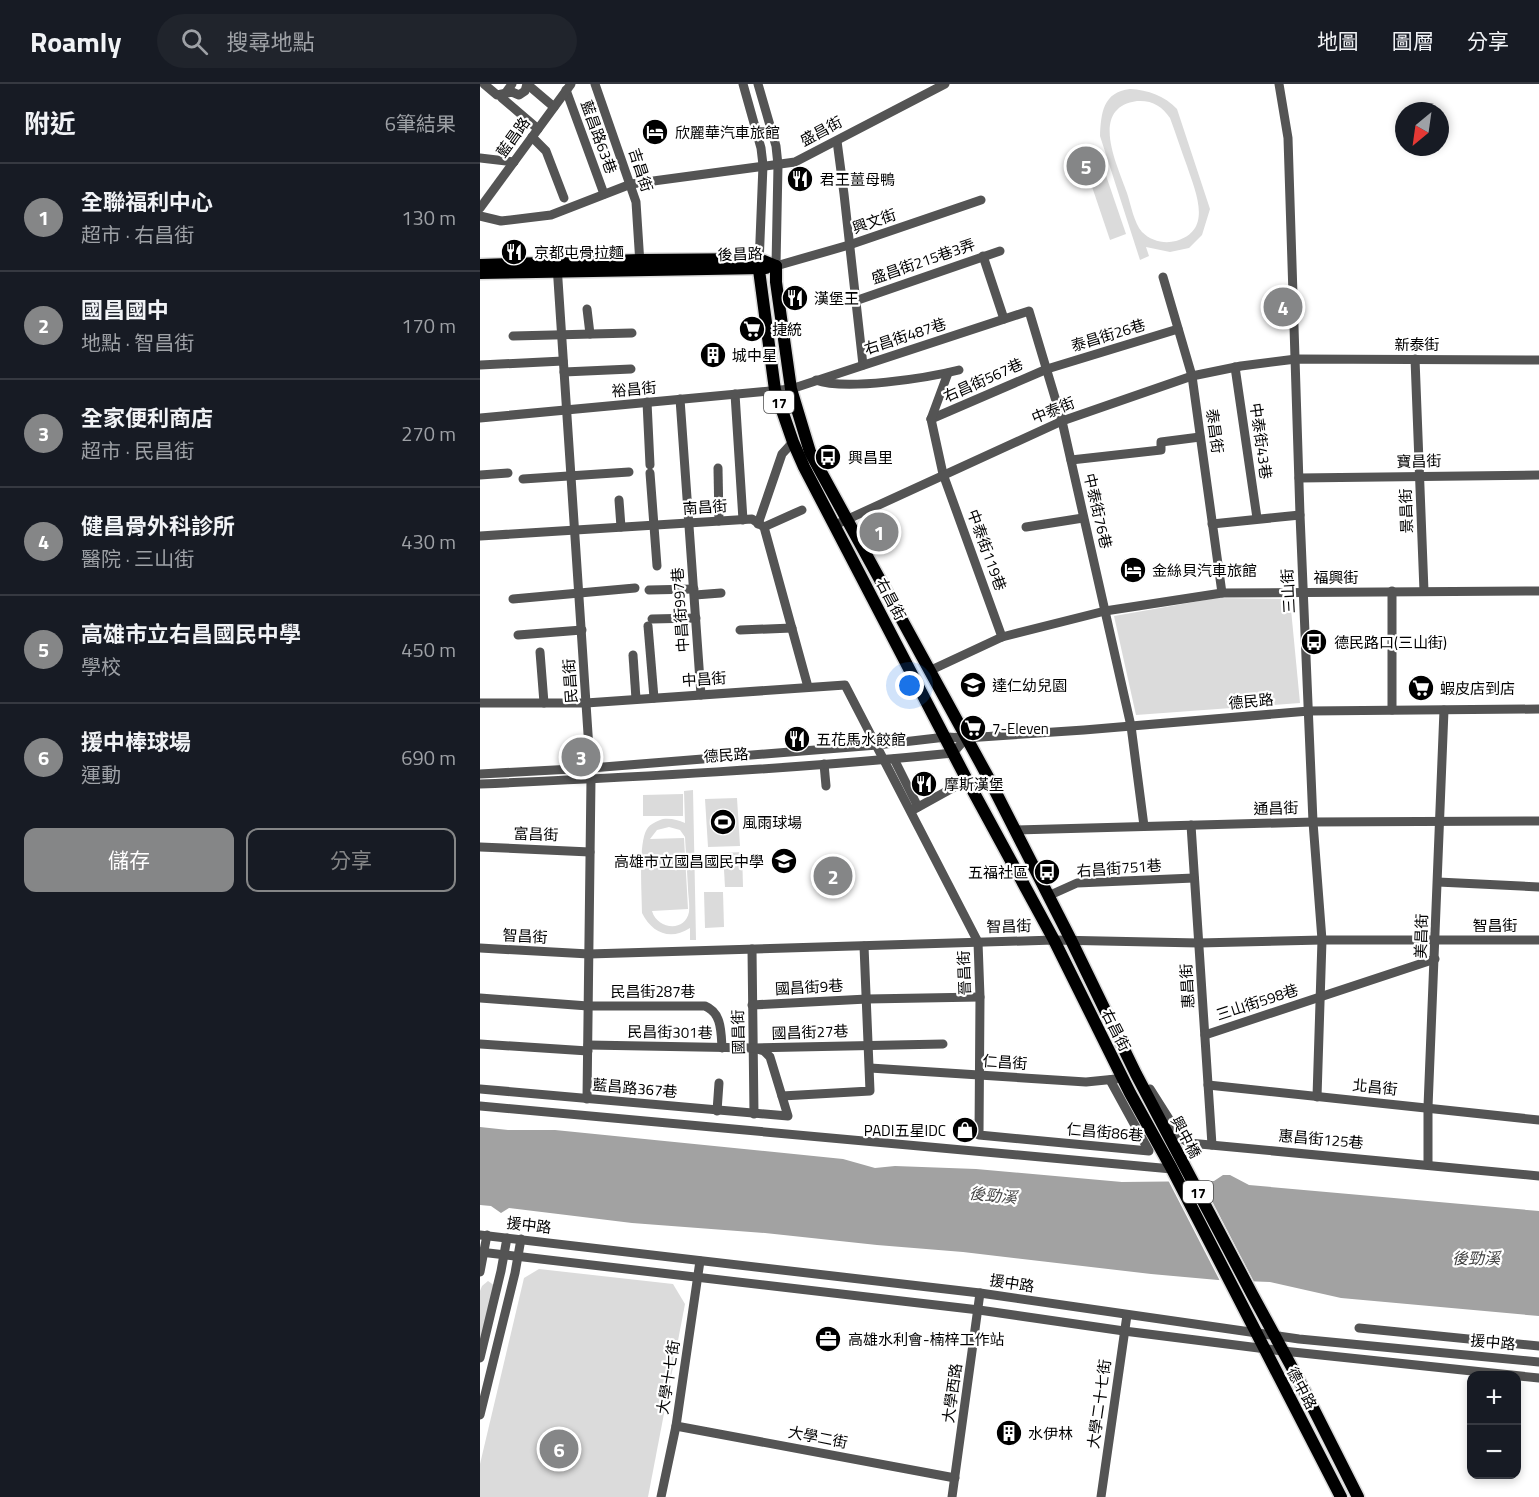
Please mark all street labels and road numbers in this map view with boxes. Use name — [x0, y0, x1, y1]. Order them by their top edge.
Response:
street label: 藍昌路63巷 — [575, 97, 623, 177]
street label: 盛昌街 — [796, 110, 846, 152]
street label: 藍昌路 — [490, 112, 536, 162]
street label: 吉昌街 — [623, 145, 659, 195]
street label: 興文街 — [849, 203, 899, 239]
street label: 盛昌街215巷3弄 — [868, 232, 978, 290]
street label: 後昌路 — [717, 242, 763, 266]
street label: 右昌街487巷 — [861, 312, 949, 360]
street label: 泰昌街26巷 — [1068, 313, 1148, 357]
street label: 新泰街 — [1394, 333, 1440, 356]
street label: 右昌街567巷 — [939, 352, 1027, 408]
street label: 裕昌街 — [611, 376, 657, 402]
road number: 17 — [764, 391, 794, 413]
street label: 中泰街 — [1028, 391, 1078, 429]
street label: 中泰街43巷 — [1244, 401, 1278, 481]
street label: 泰昌街 — [1200, 407, 1230, 455]
street label: 寶昌街 — [1396, 449, 1442, 473]
street label: 中泰街76巷 — [1078, 471, 1118, 551]
street label: 景昌街 — [1394, 488, 1418, 534]
street label: 南昌街 — [682, 494, 728, 520]
street label: 中泰街119巷 — [962, 506, 1012, 594]
street label: 福興街 — [1313, 566, 1359, 589]
street label: 中昌街997巷 — [666, 567, 694, 653]
street label: 三山街 — [1275, 568, 1301, 614]
street label: 右昌街 — [870, 574, 912, 624]
street label: 民昌街 — [557, 658, 583, 704]
street label: 中昌街 — [681, 666, 727, 692]
street label: 德民路 — [1228, 688, 1274, 714]
street label: 德民路 — [703, 742, 749, 768]
street label: 通昌街 — [1253, 796, 1299, 820]
street label: 富昌街 — [513, 822, 559, 846]
street label: 右昌街751巷 — [1076, 854, 1162, 882]
street label: 美昌街 — [1409, 913, 1433, 959]
street label: 智昌街 — [986, 914, 1032, 938]
street label: 智昌街 — [1472, 914, 1518, 937]
street label: 智昌街 — [502, 923, 548, 949]
street label: 晉昌街 — [952, 950, 976, 996]
street label: 惠昌街 — [1174, 963, 1200, 1009]
street label: 國昌街9巷 — [774, 974, 844, 1000]
street label: 三山街598巷 — [1213, 978, 1301, 1026]
street label: 民昌街287巷 — [610, 980, 696, 1003]
street label: 右昌街 — [1096, 1005, 1136, 1055]
street label: 國昌街 — [726, 1009, 750, 1055]
street label: 國昌街27巷 — [771, 1019, 849, 1045]
street label: 民昌街301巷 — [627, 1020, 713, 1044]
street label: 仁昌街 — [982, 1049, 1028, 1075]
street label: 藍昌路367巷 — [592, 1073, 678, 1103]
street label: 北昌街 — [1351, 1073, 1399, 1101]
street label: 興中橋 — [1165, 1112, 1207, 1162]
street label: 仁昌街86巷 — [1066, 1117, 1144, 1147]
street label: 惠昌街125巷 — [1278, 1124, 1364, 1154]
road number: 17 — [1183, 1181, 1213, 1203]
street label: 援中路 — [505, 1211, 553, 1239]
street label: 援中路 — [988, 1268, 1036, 1298]
street label: 援中路 — [1470, 1329, 1516, 1355]
street label: 大學十七街 — [651, 1338, 685, 1416]
street label: 大學二十七街 — [1081, 1358, 1117, 1450]
street label: 大學西路 — [936, 1362, 968, 1424]
street label: 德中路 — [1281, 1363, 1323, 1413]
street label: 大學二街 — [786, 1420, 850, 1454]

